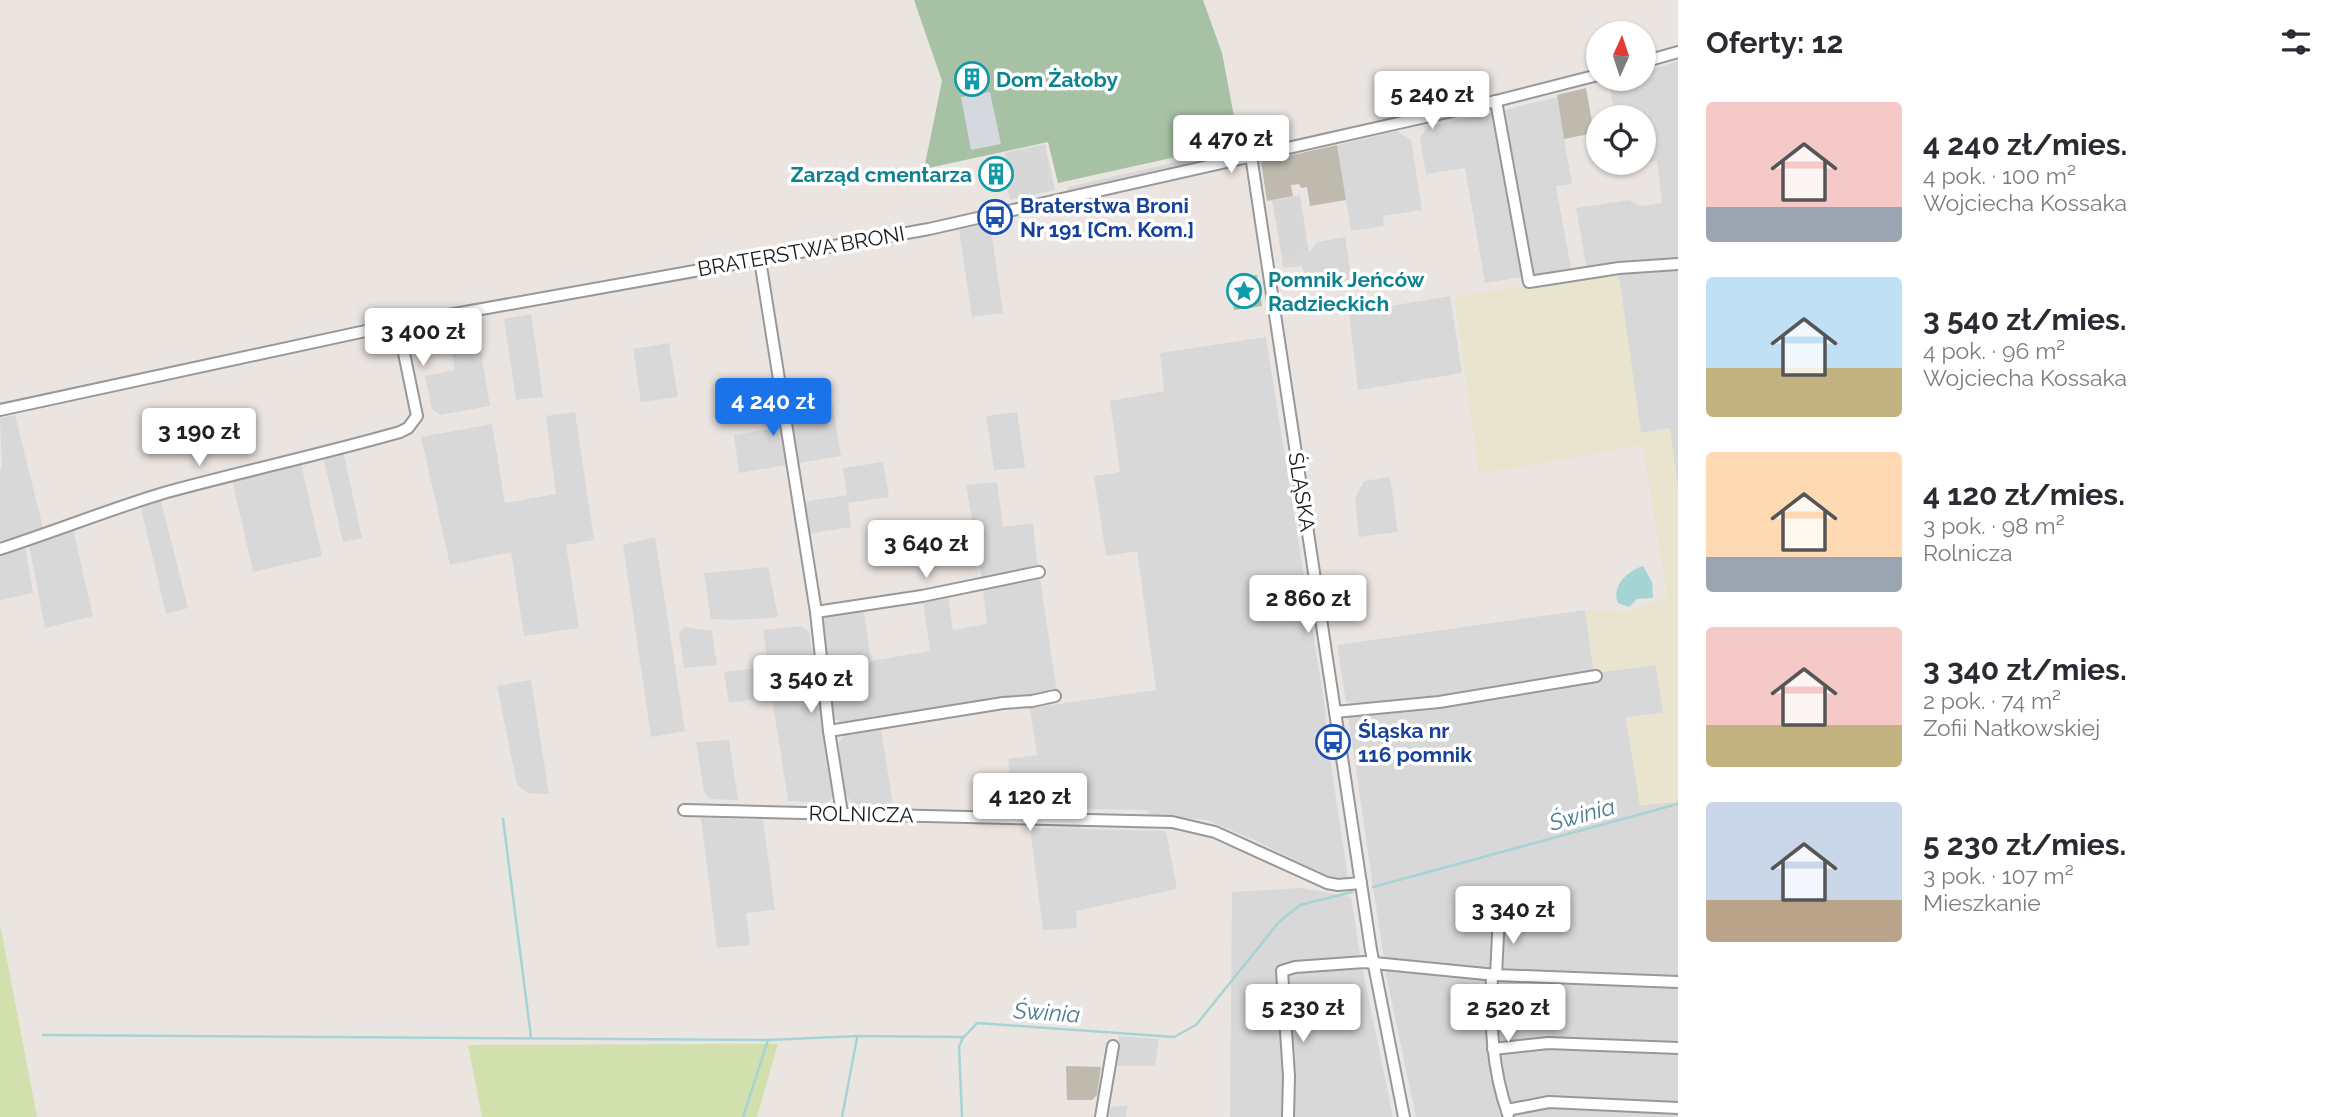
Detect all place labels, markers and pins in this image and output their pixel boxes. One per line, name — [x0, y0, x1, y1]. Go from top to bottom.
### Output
building icon: Dom Żałoby — [953, 60, 991, 98]
place label: Dom Żałoby — [996, 67, 1118, 92]
pin: 5 240 zł — [1360, 72, 1504, 131]
pin: 4 470 zł — [1159, 116, 1303, 175]
building icon: Zarząd cmentarza — [977, 155, 1015, 193]
place label: Zarząd cmentarza — [790, 162, 972, 187]
place label: Braterstwa Broni Nr 191 [Cm. Kom.] — [1020, 193, 1194, 242]
bus stop icon: Braterstwa Broni Nr 191 [Cm. Kom.] — [976, 198, 1014, 236]
place label: Pomnik Jeńców Radzieckich — [1268, 267, 1425, 316]
place icon: Pomnik Jeńców Radzieckich — [1225, 272, 1263, 310]
pin: 3 400 zł — [351, 308, 495, 368]
pin: 4 240 zł — [701, 378, 845, 438]
pin: 3 190 zł — [127, 408, 271, 468]
pin: 3 640 zł — [854, 520, 998, 580]
pin: 2 860 zł — [1236, 576, 1380, 635]
pin: 3 540 zł — [739, 656, 883, 715]
place label: Śląska nr 116 pomnik — [1358, 718, 1472, 767]
bus stop icon: Śląska nr 116 pomnik — [1314, 723, 1352, 761]
pin: 4 120 zł — [958, 774, 1102, 833]
pin: 3 340 zł — [1441, 886, 1585, 946]
pin: 5 230 zł — [1231, 984, 1375, 1044]
pin: 2 520 zł — [1436, 984, 1580, 1044]

